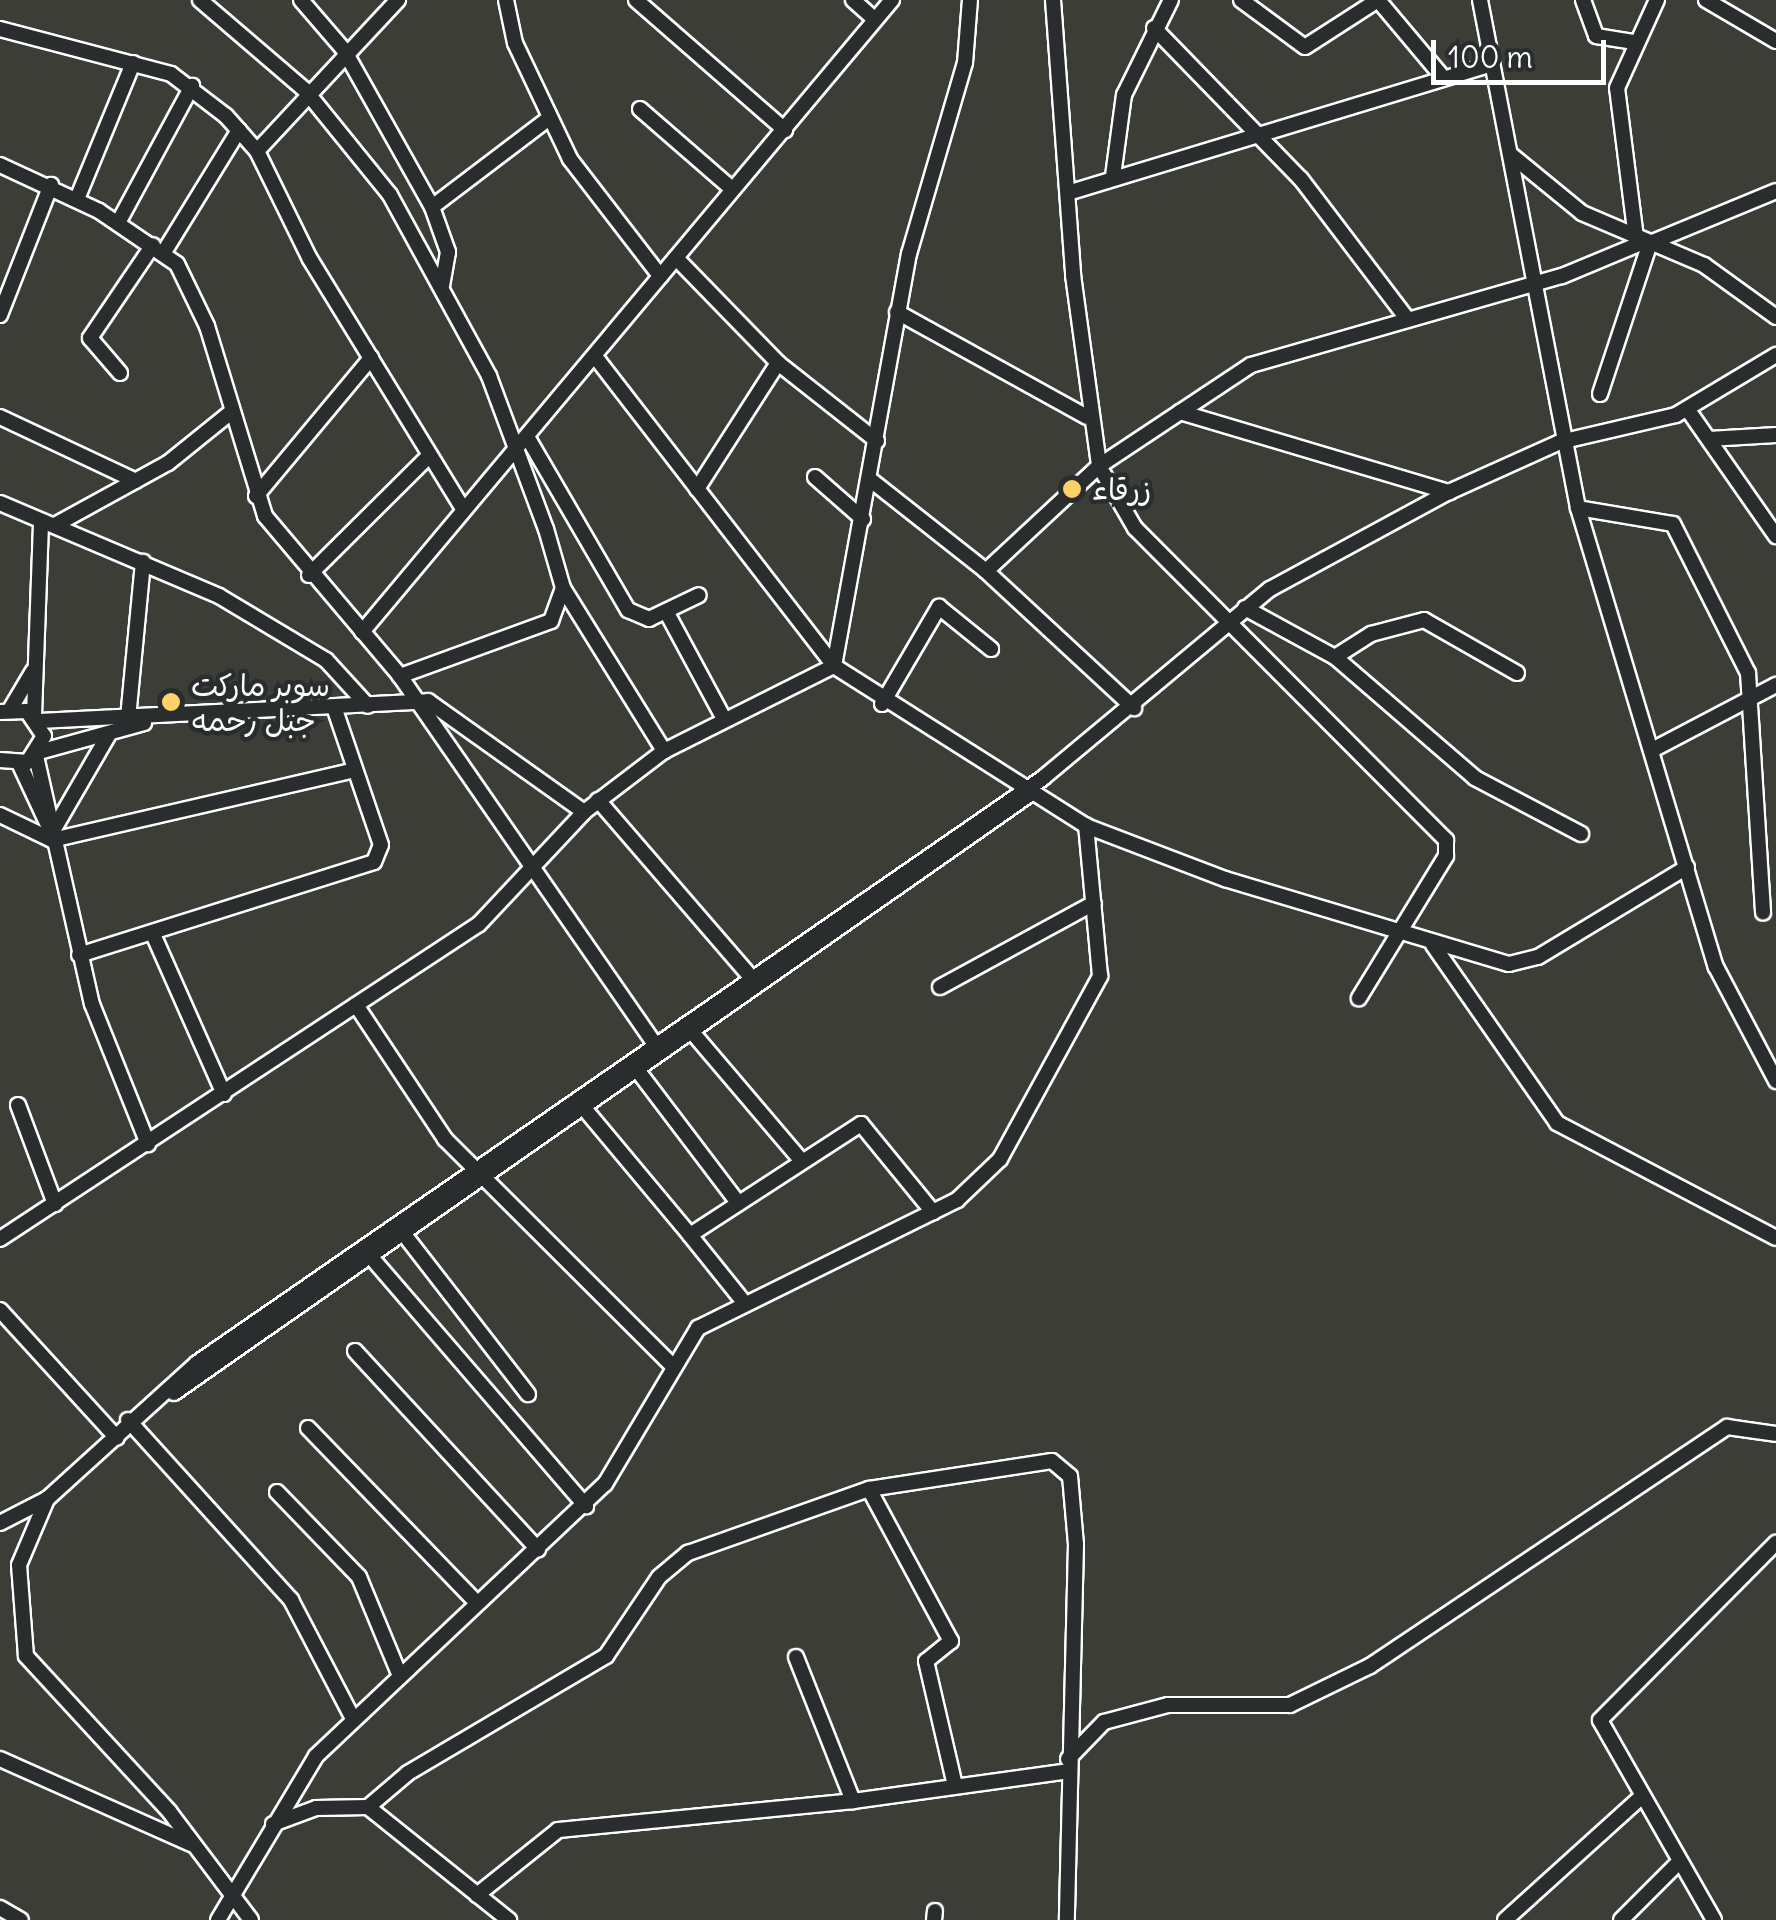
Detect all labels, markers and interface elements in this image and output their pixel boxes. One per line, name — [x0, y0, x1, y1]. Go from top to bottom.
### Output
scale bar — [1436, 20, 1611, 82]
text: 100 m — [1448, 38, 1533, 76]
place label: زرقاء — [1092, 471, 1151, 507]
marker: زرقاء — [1061, 478, 1083, 500]
place label: سوبر ماركت جبل رحمه — [191, 667, 330, 738]
marker: سوبر ماركت جبل رحمه — [160, 691, 182, 713]

